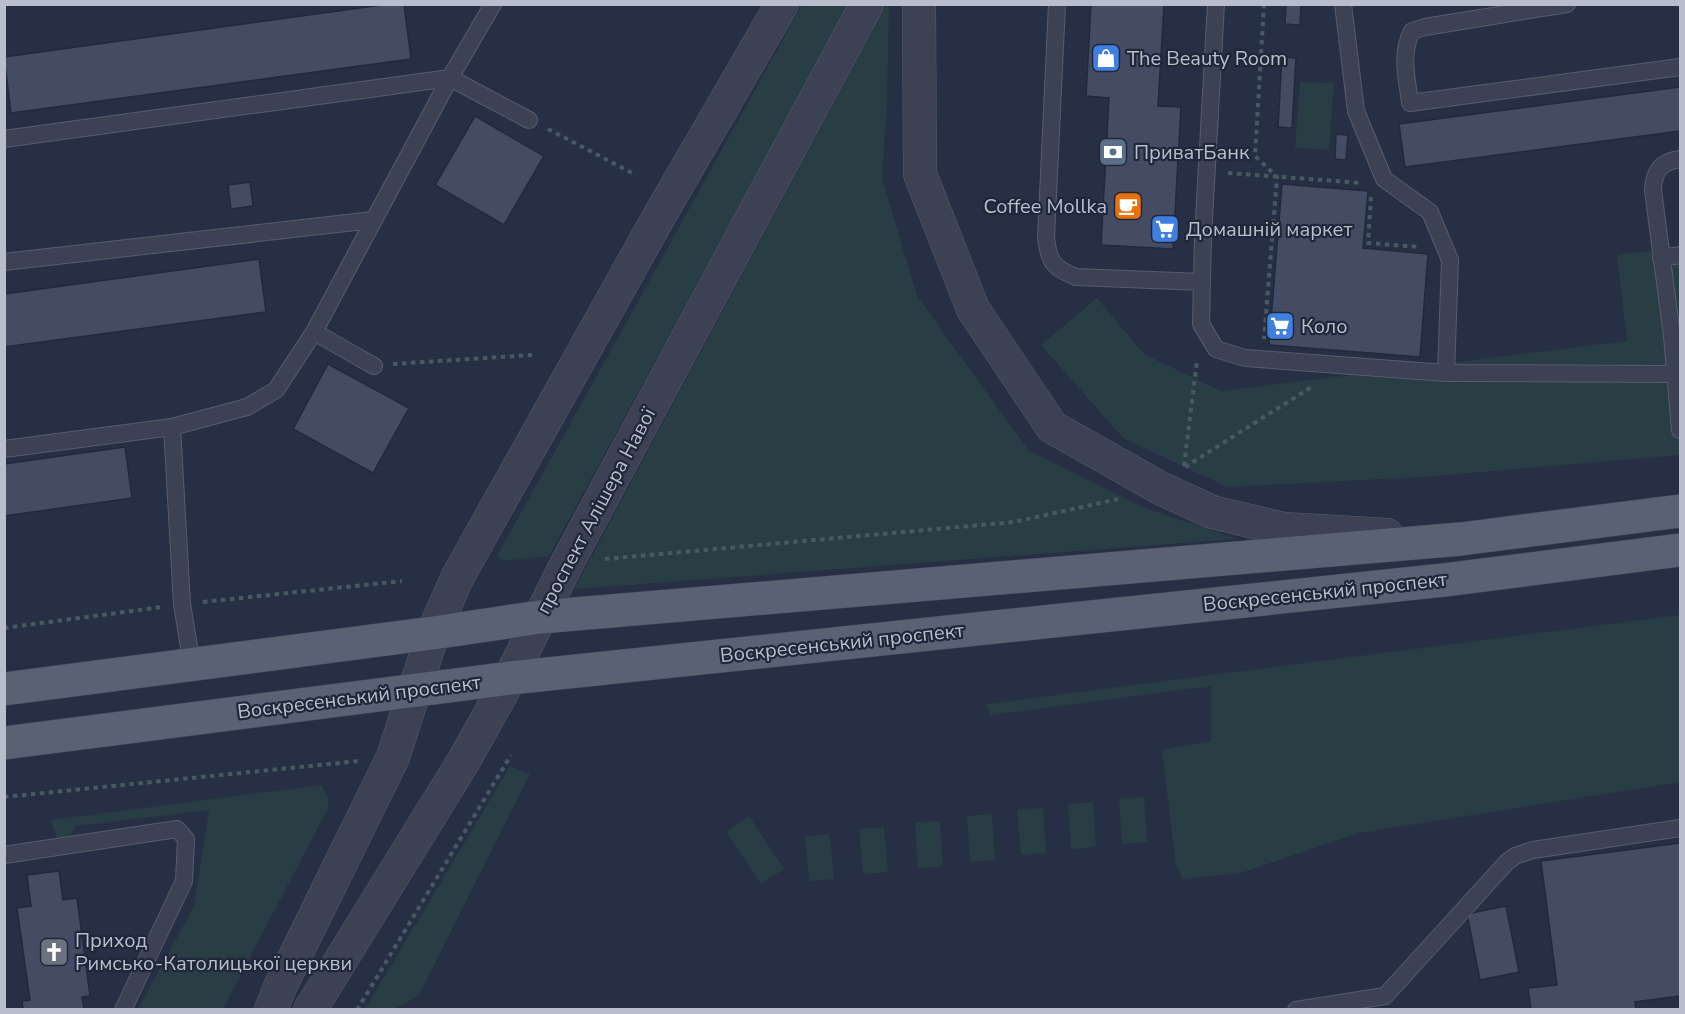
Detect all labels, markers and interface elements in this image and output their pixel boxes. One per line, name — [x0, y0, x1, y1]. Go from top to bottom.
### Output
shop icon: The Beauty Room — [1090, 42, 1122, 74]
place label: The Beauty Room — [1127, 45, 1287, 72]
bank icon: ПриватБанк — [1097, 136, 1129, 168]
place label: ПриватБанк — [1134, 139, 1250, 166]
cafe icon: Coffee Mollka — [1112, 190, 1144, 222]
place label: Coffee Mollka — [984, 193, 1107, 220]
supermarket icon: Домашній маркет — [1149, 213, 1181, 245]
place label: Домашній маркет — [1186, 216, 1352, 243]
supermarket icon: Коло — [1264, 310, 1296, 342]
place label: Коло — [1301, 313, 1348, 340]
street label: проспект Алішера Навої — [530, 402, 662, 619]
street label: Воскресенський проспект — [1202, 566, 1448, 618]
street label: Воскресенський проспект — [719, 617, 965, 669]
street label: Воскресенський проспект — [236, 669, 482, 725]
place label: Приход Римсько-Католицької церкви — [75, 927, 352, 977]
church icon: Приход Римсько-Католицької церкви — [38, 936, 70, 968]

